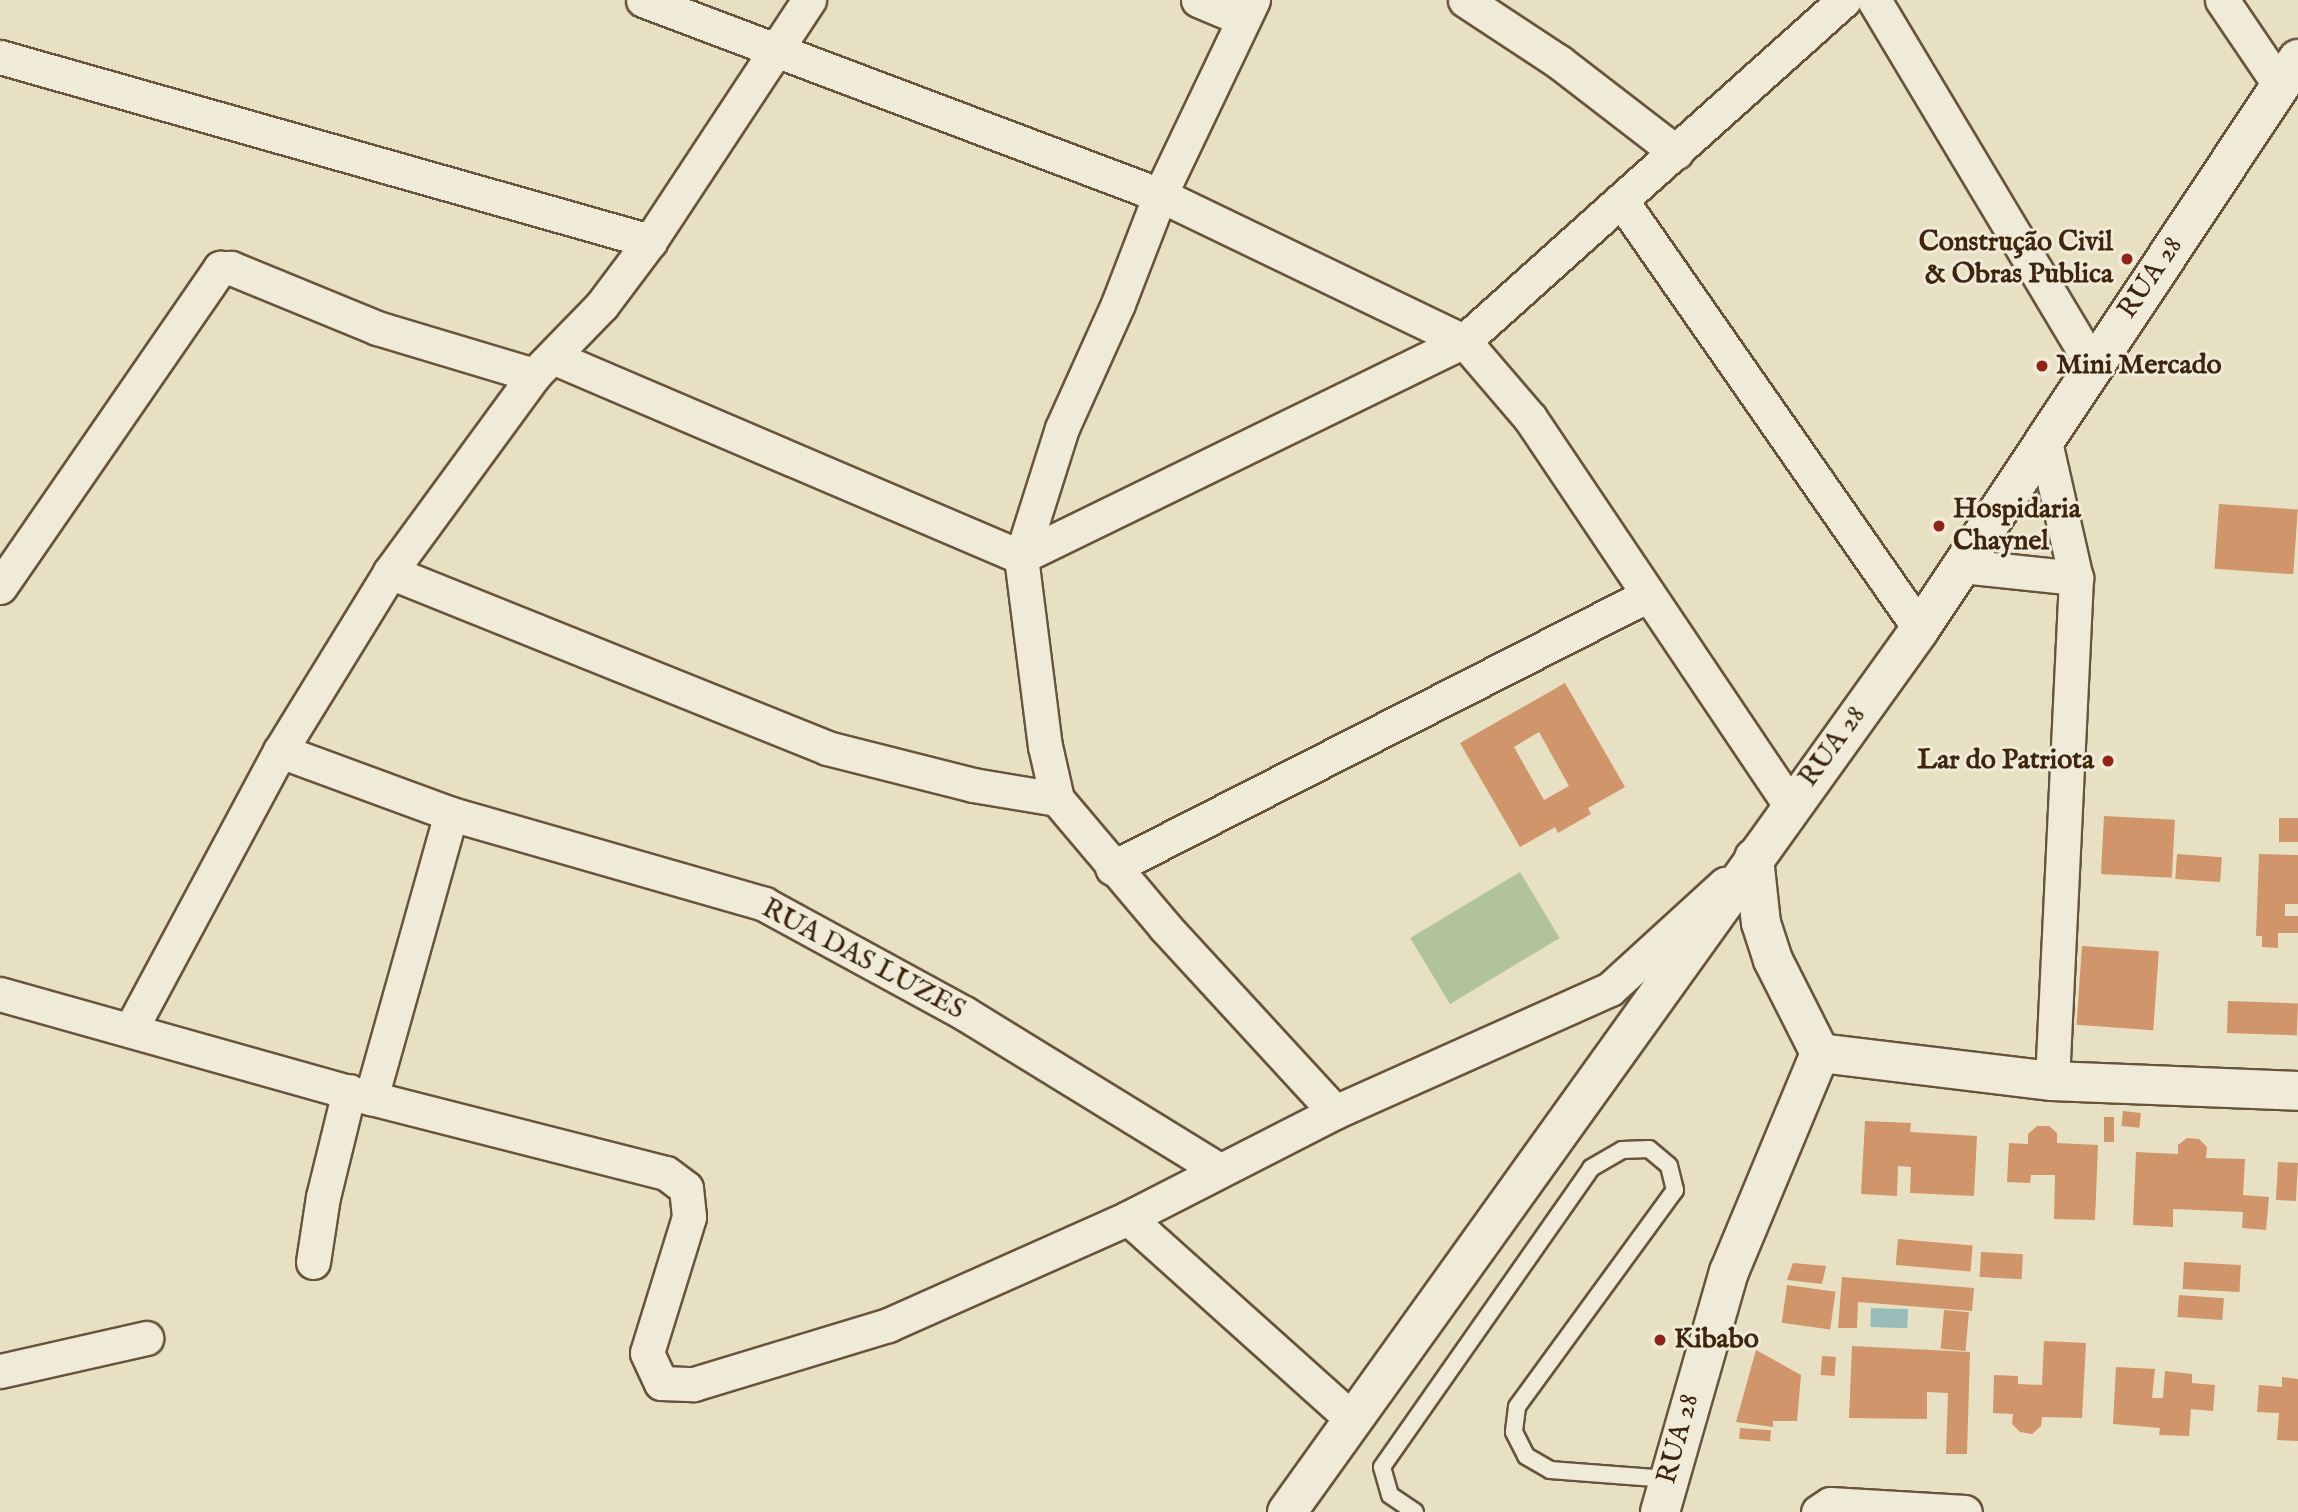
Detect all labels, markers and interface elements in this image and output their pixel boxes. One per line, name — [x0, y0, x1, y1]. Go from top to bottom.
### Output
place label: Construção Civil & Obras Publica — [1919, 226, 2113, 292]
street label: RUA 28 — [2111, 231, 2191, 325]
marker: Construção Civil & Obras Publica — [2119, 251, 2135, 267]
place label: Mini Mercado — [2056, 349, 2222, 383]
marker: Mini Mercado — [2034, 358, 2050, 374]
place label: Hospidaria Chaynel — [1953, 493, 2081, 559]
marker: Hospidaria Chaynel — [1931, 518, 1947, 534]
street label: RUA 28 — [1792, 700, 1874, 794]
place label: Lar do Patriota — [1917, 744, 2094, 778]
marker: Lar do Patriota — [2100, 753, 2116, 769]
street label: RUA DAS LUZES — [756, 892, 970, 1028]
place label: Kibabo — [1674, 1323, 1759, 1357]
marker: Kibabo — [1652, 1332, 1668, 1348]
street label: RUA 28 — [1651, 1390, 1707, 1488]

